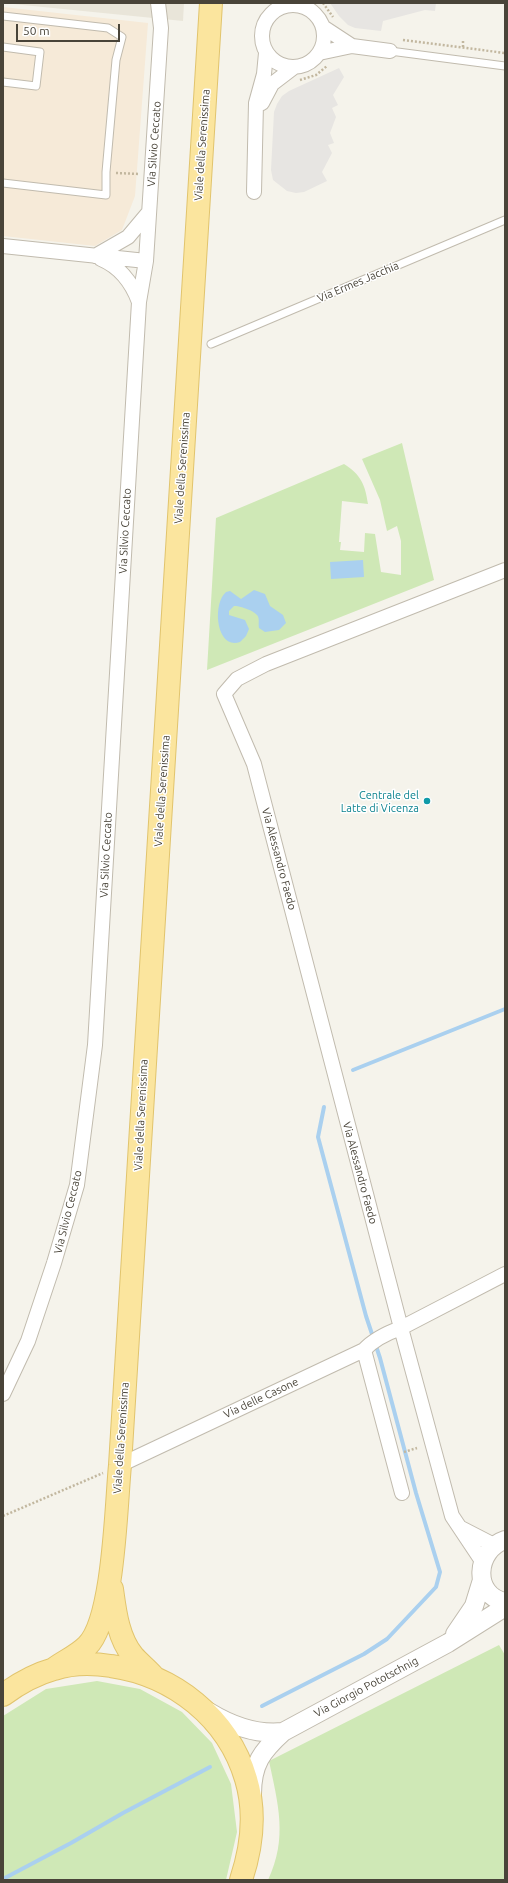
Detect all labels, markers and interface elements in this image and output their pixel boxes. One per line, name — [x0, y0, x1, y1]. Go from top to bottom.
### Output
scale bar — [18, 16, 122, 42]
text: 50 m — [23, 24, 50, 37]
street label: Viale della Serenissima — [192, 89, 212, 201]
street label: Via Silvio Ceccato — [144, 101, 164, 187]
street label: Via Ermes Jacchia — [315, 259, 401, 305]
street label: Viale della Serenissima — [172, 412, 192, 524]
street label: Via Silvio Ceccato — [116, 488, 134, 574]
street label: Viale della Serenissima — [152, 735, 172, 847]
place label: Centrale del Latte di Vicenza — [341, 788, 419, 814]
marker: Centrale del Latte di Vicenza — [422, 796, 432, 806]
street label: Via Alessandro Faedo — [259, 806, 299, 912]
street label: Via Silvio Ceccato — [97, 812, 115, 898]
street label: Viale della Serenissima — [131, 1059, 151, 1171]
street label: Via Alessandro Faedo — [340, 1120, 380, 1226]
street label: Via Silvio Ceccato — [51, 1169, 85, 1255]
street label: Via delle Casone — [221, 1375, 301, 1421]
street label: Viale della Serenissima — [111, 1382, 131, 1494]
street label: Via Giorgio Pototschnig — [312, 1654, 420, 1720]

